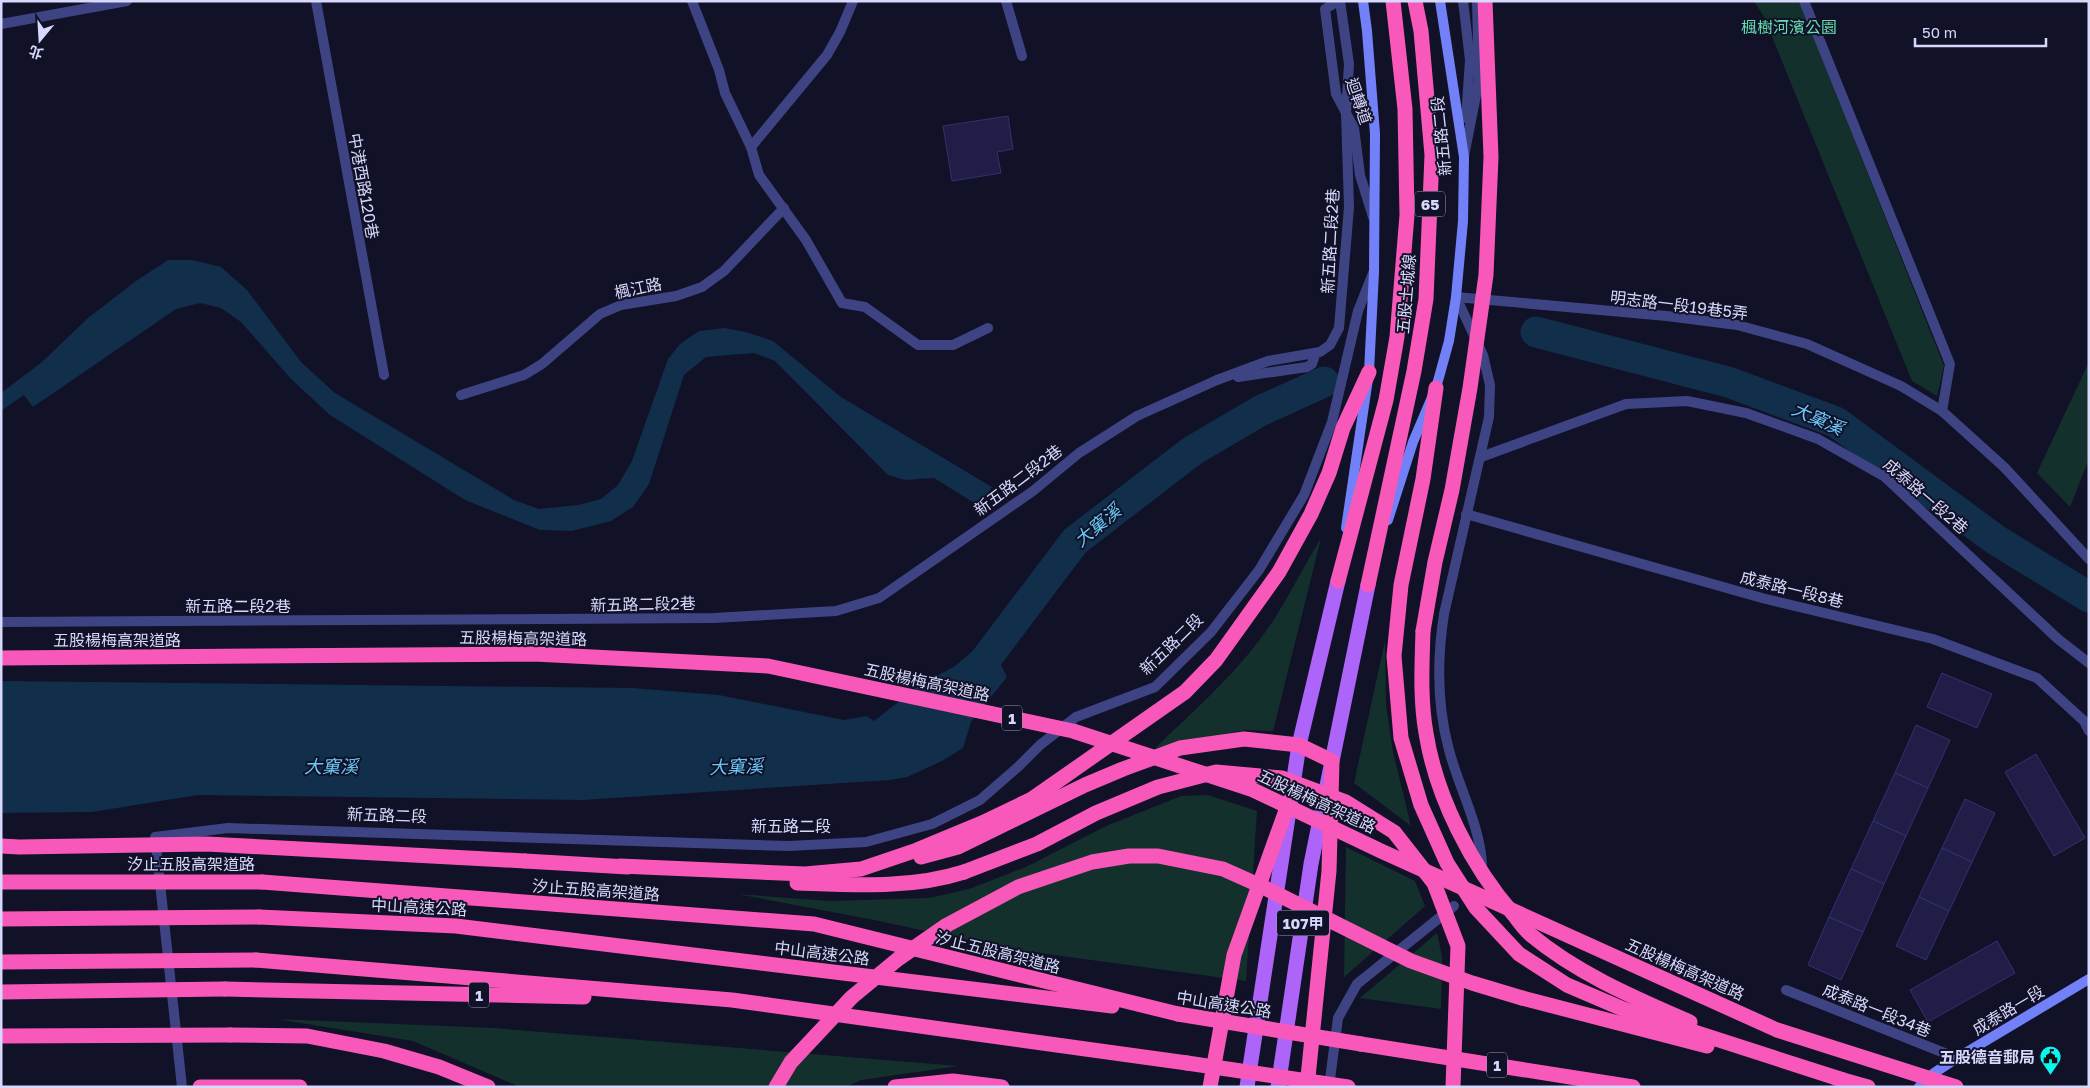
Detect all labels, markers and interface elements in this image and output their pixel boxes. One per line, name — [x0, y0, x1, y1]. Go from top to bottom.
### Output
north arrow — [15, 15, 65, 65]
scale bar — [1915, 15, 2046, 47]
park label: 楓樹河濱公園 — [1741, 17, 1837, 37]
text: 50 m — [1922, 23, 1957, 41]
text: 北 — [27, 43, 45, 63]
street label: 迴轉道 — [1342, 75, 1376, 127]
street label: 新五路二段 — [1427, 95, 1455, 177]
street label: 中港西路120巷 — [345, 132, 383, 240]
street label: 新五路二段2巷 — [1317, 188, 1343, 294]
road number: 65 — [1415, 192, 1445, 216]
street label: 五股土城線 — [1393, 253, 1419, 335]
street label: 楓江路 — [612, 273, 664, 303]
street label: 明志路一段19巷5弄 — [1609, 287, 1749, 323]
water label: 大窠溪 — [1789, 397, 1850, 440]
street label: 新五路二段2巷 — [970, 440, 1066, 520]
street label: 成泰路一段2巷 — [1880, 454, 1972, 538]
water label: 大窠溪 — [1069, 497, 1127, 551]
street label: 成泰路一段8巷 — [1738, 567, 1846, 611]
street label: 新五路二段2巷 — [590, 593, 696, 615]
street label: 新五路二段2巷 — [185, 596, 291, 616]
street label: 新五路二段 — [1135, 609, 1207, 679]
street label: 五股楊梅高架道路 — [459, 627, 587, 649]
street label: 五股楊梅高架道路 — [53, 630, 181, 650]
street label: 五股楊梅高架道路 — [862, 659, 992, 705]
road number: 1 — [1002, 706, 1022, 730]
water label: 大窠溪 — [709, 754, 766, 778]
water label: 大窠溪 — [304, 755, 361, 777]
street label: 五股楊梅高架道路 — [1255, 765, 1379, 837]
street label: 新五路二段 — [347, 804, 427, 826]
street label: 新五路二段 — [751, 816, 831, 836]
street label: 汐止五股高架道路 — [127, 854, 255, 874]
street label: 汐止五股高架道路 — [531, 876, 661, 904]
street label: 中山高速公路 — [371, 895, 467, 919]
road number: 107甲 — [1277, 910, 1329, 936]
street label: 汐止五股高架道路 — [933, 927, 1063, 977]
street label: 五股楊梅高架道路 — [1622, 934, 1748, 1004]
street label: 中山高速公路 — [773, 937, 871, 969]
street label: 成泰路一段34巷 — [1820, 979, 1934, 1041]
street label: 成泰路一段 — [1969, 981, 2047, 1039]
road number: 1 — [469, 982, 489, 1008]
street label: 中山高速公路 — [1175, 987, 1273, 1021]
public building icon: 五股德音郵局 — [2039, 1045, 2063, 1076]
place label: 五股德音郵局 — [1939, 1047, 2035, 1067]
road number: 1 — [1487, 1052, 1507, 1078]

